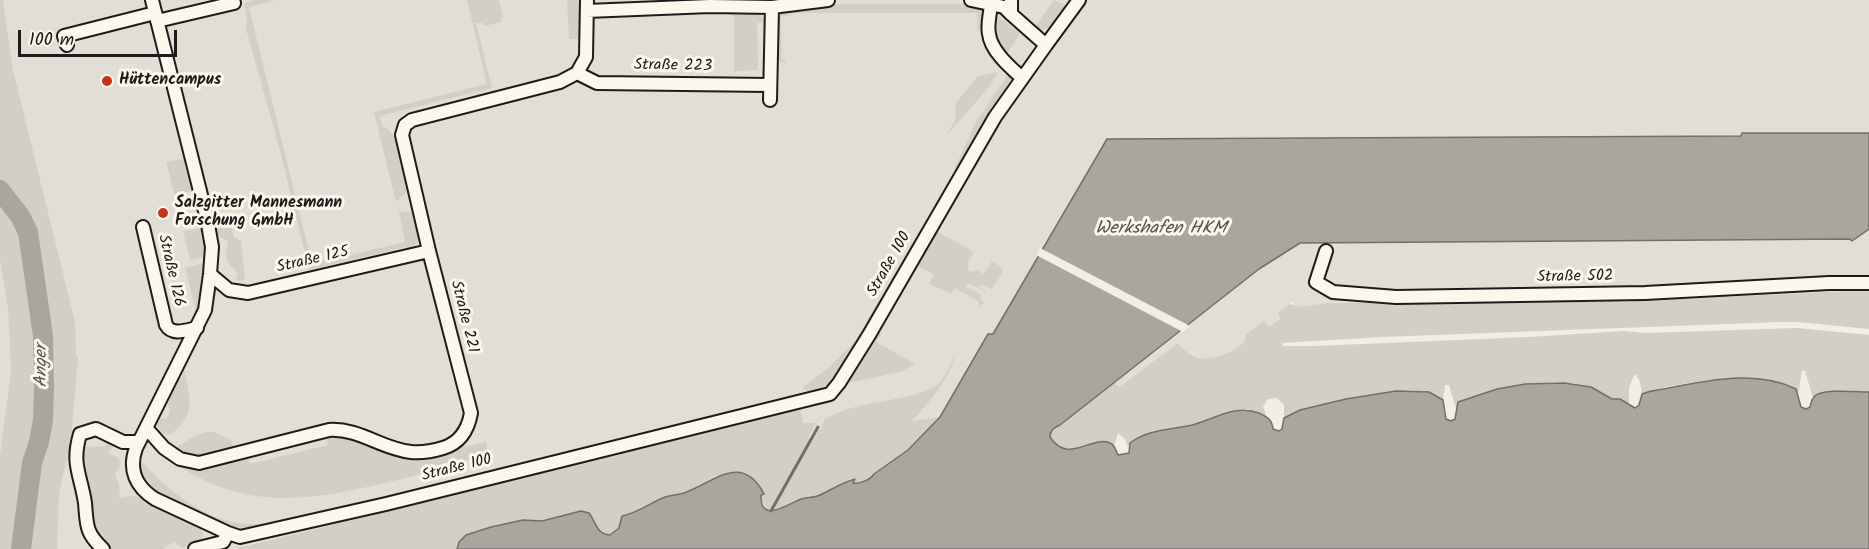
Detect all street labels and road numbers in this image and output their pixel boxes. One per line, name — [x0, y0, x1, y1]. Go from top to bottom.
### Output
street label: Straße 223 — [634, 57, 712, 77]
street label: Straße 100 — [864, 229, 916, 301]
street label: Straße 126 — [152, 233, 188, 309]
street label: Straße 125 — [275, 243, 351, 279]
street label: Straße 502 — [1537, 268, 1613, 288]
street label: Straße 221 — [445, 279, 481, 355]
street label: Straße 100 — [420, 451, 494, 487]

